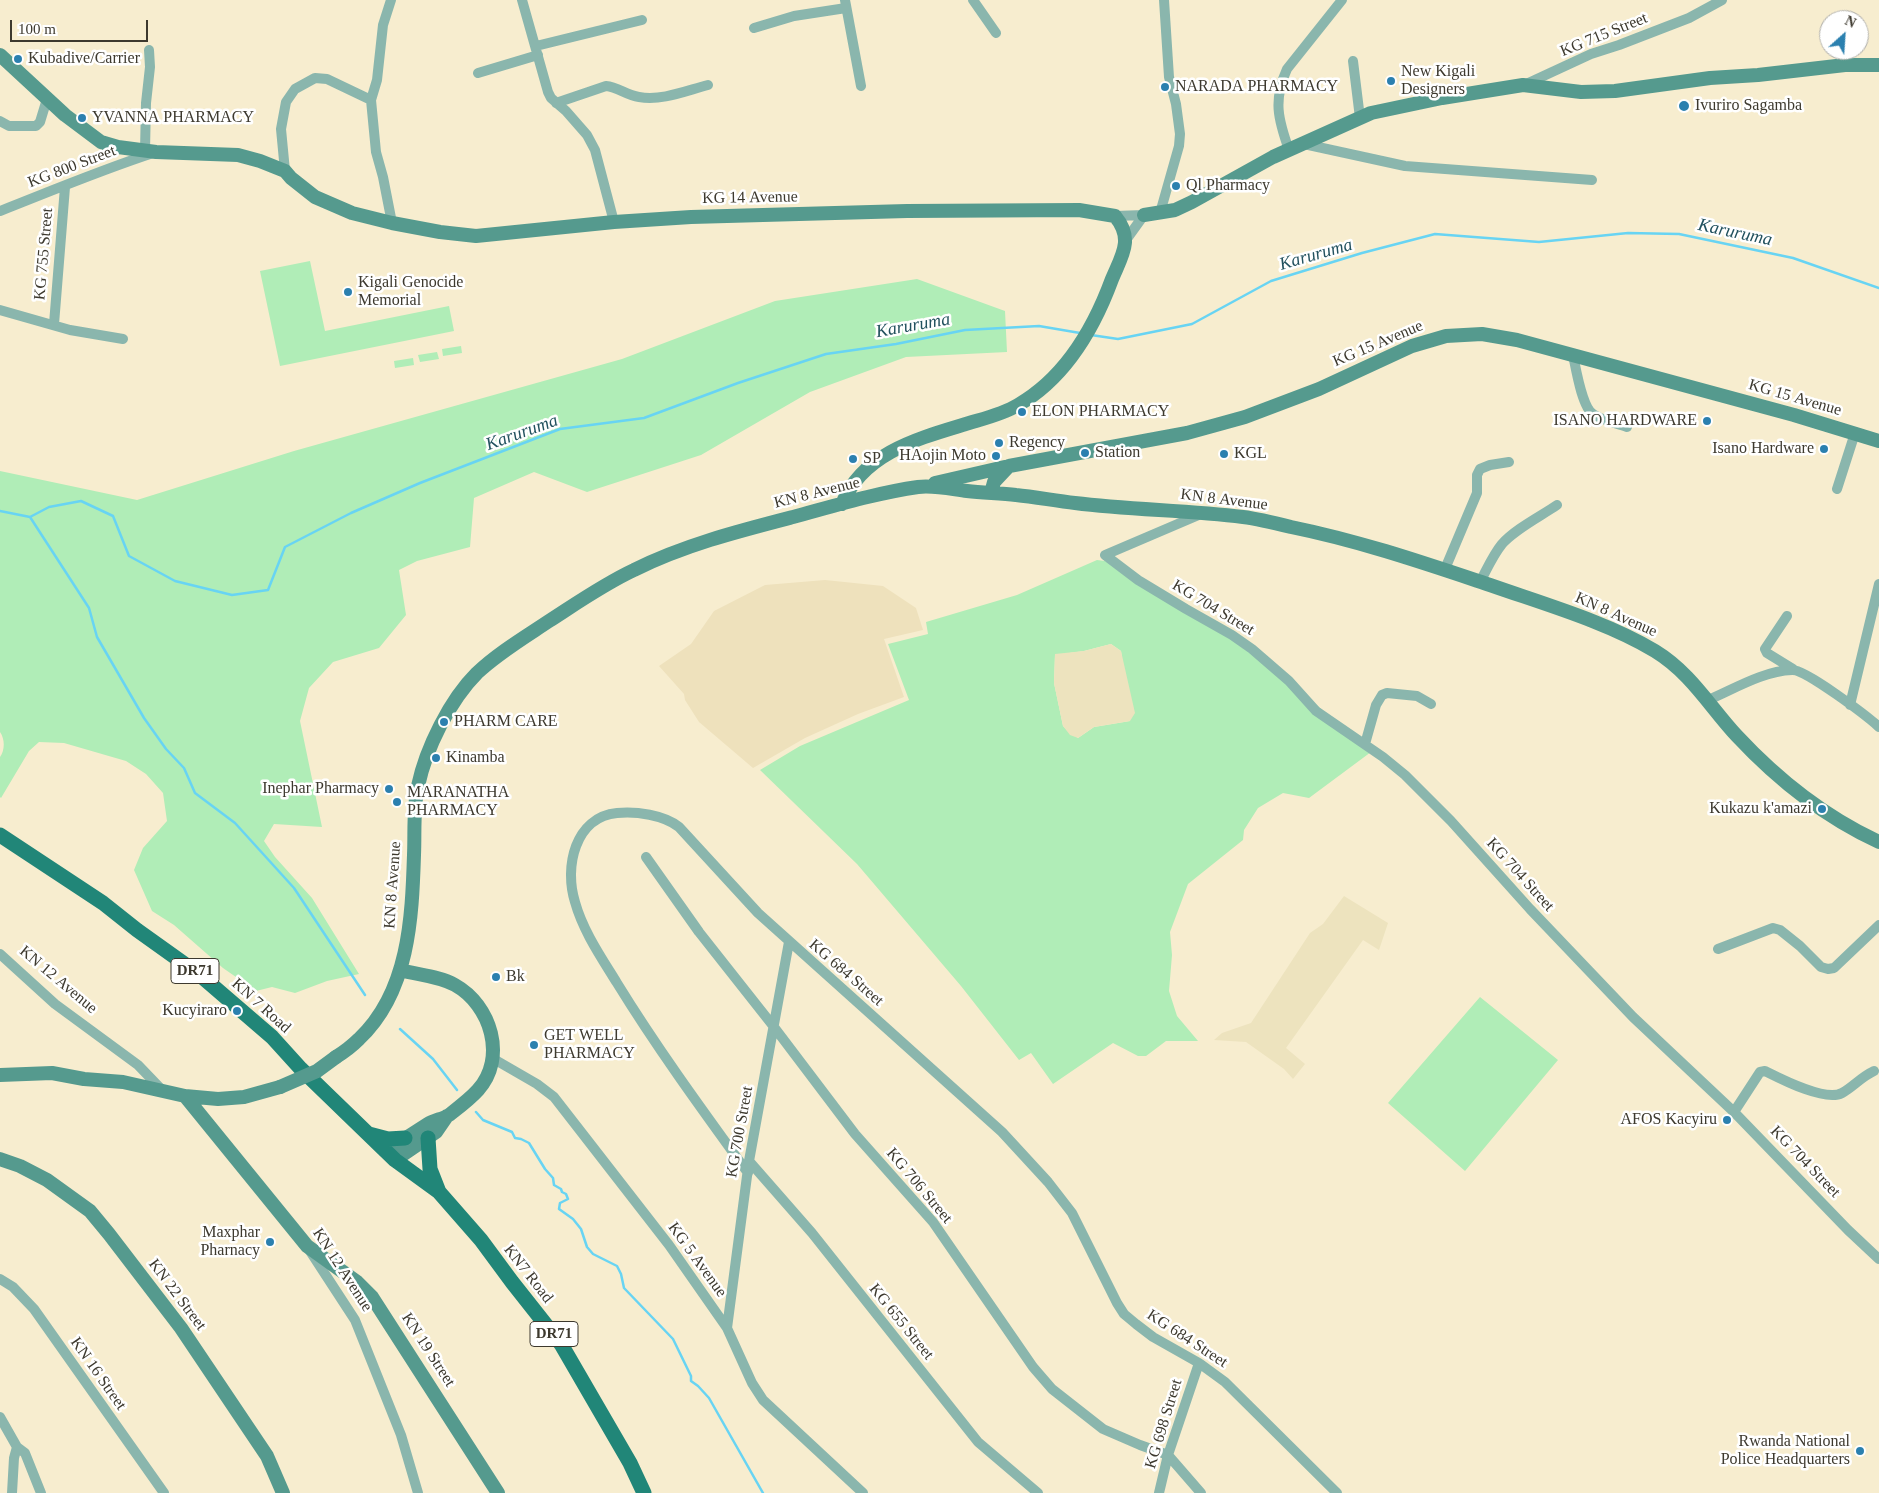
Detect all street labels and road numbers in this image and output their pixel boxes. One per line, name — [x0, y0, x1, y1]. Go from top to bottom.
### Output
street label: KG 715 Street — [1558, 9, 1650, 61]
street label: KG 800 Street — [25, 141, 119, 193]
street label: KG 14 Avenue — [702, 188, 798, 208]
street label: KG 755 Street — [30, 207, 58, 301]
street label: KG 15 Avenue — [1330, 316, 1426, 372]
street label: KG 15 Avenue — [1746, 376, 1844, 420]
street label: KN 8 Avenue — [772, 473, 862, 513]
street label: KN 8 Avenue — [1179, 485, 1269, 515]
street label: KG 704 Street — [1168, 576, 1258, 640]
street label: KN 8 Avenue — [1572, 588, 1660, 642]
street label: KG 704 Street — [1482, 834, 1558, 916]
street label: KN 8 Avenue — [380, 841, 406, 929]
street label: KG 684 Street — [805, 935, 887, 1011]
street label: KN 12 Avenue — [15, 942, 101, 1018]
road number: DR71 — [171, 958, 219, 984]
street label: KN 7 Road — [227, 974, 295, 1038]
street label: KG 700 Street — [723, 1085, 757, 1179]
street label: KG 704 Street — [1766, 1122, 1844, 1202]
street label: KG 706 Street — [882, 1144, 956, 1228]
street label: KG 5 Avenue — [663, 1219, 731, 1301]
street label: KN 12 Avenue — [308, 1225, 376, 1315]
street label: KN7 Road — [499, 1241, 557, 1307]
street label: KN 22 Street — [144, 1256, 210, 1334]
street label: KG 655 Street — [864, 1280, 938, 1364]
street label: KG 684 Street — [1143, 1306, 1231, 1372]
street label: KN 19 Street — [397, 1309, 459, 1391]
road number: DR71 — [530, 1322, 578, 1346]
street label: KN 16 Street — [66, 1334, 130, 1414]
street label: KG 698 Street — [1141, 1377, 1187, 1471]

